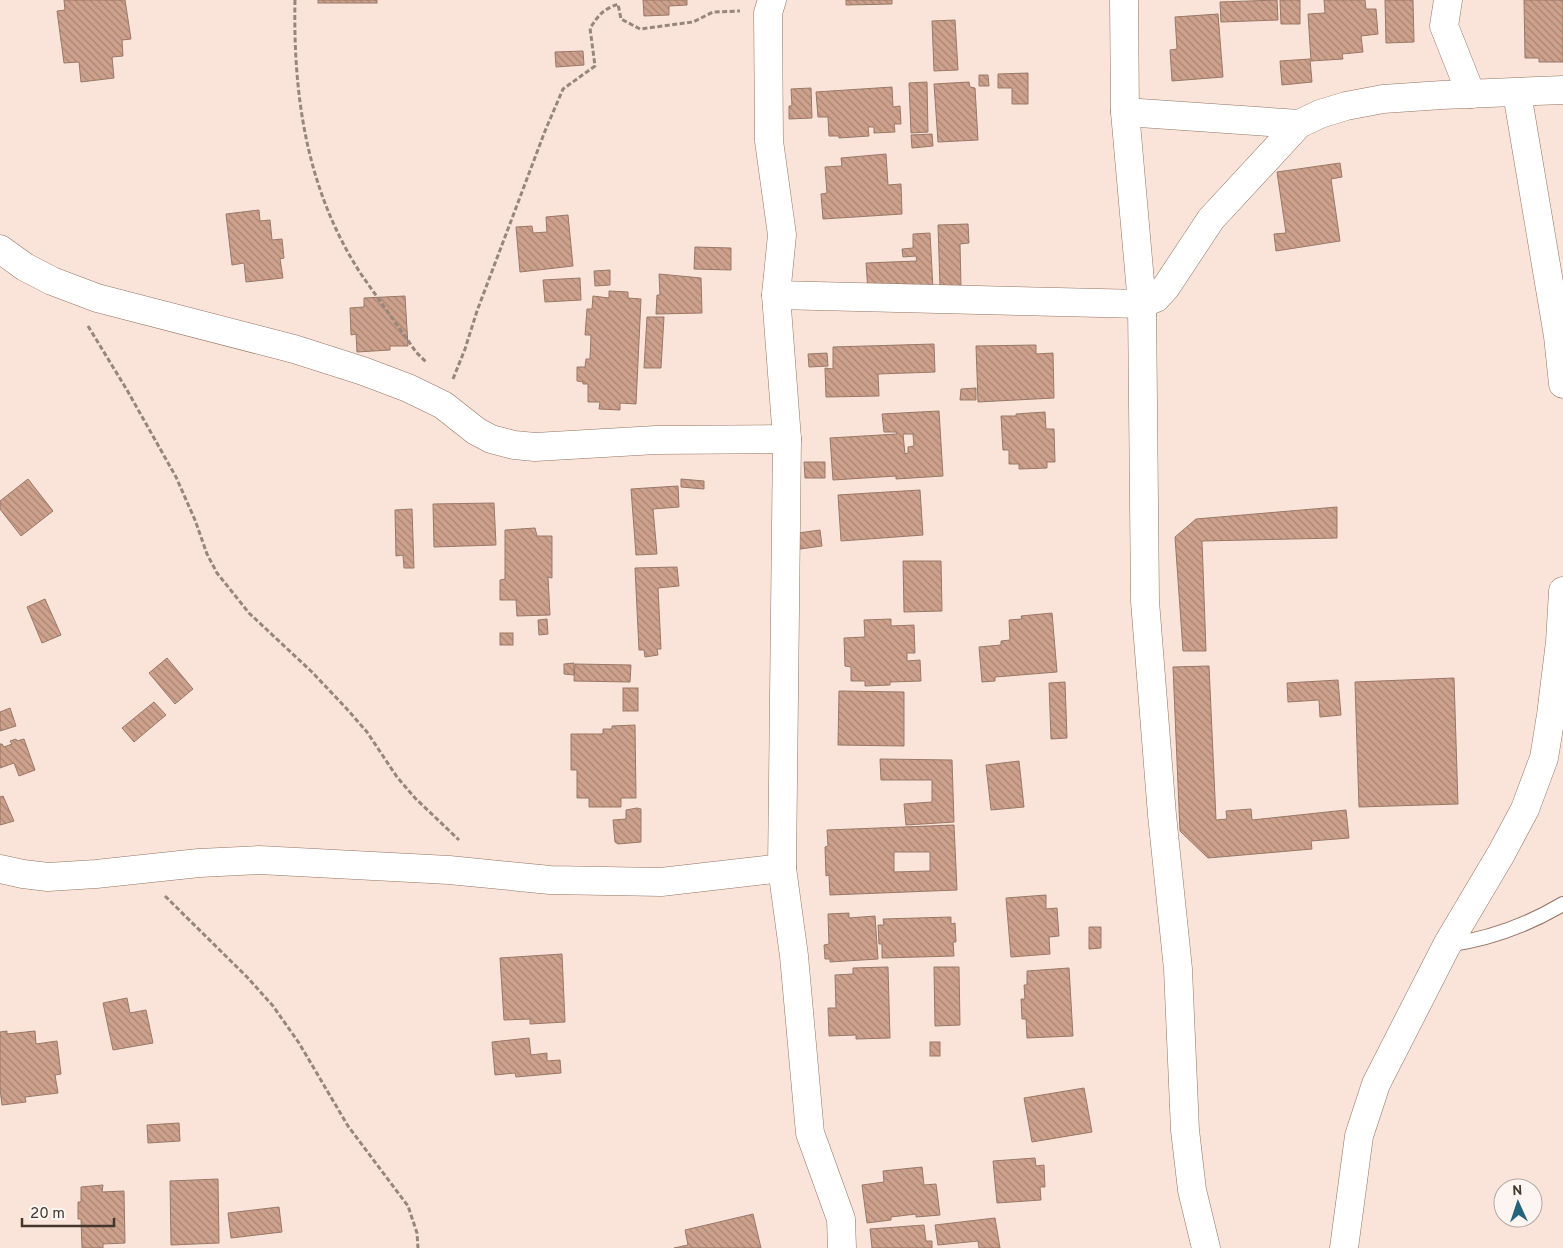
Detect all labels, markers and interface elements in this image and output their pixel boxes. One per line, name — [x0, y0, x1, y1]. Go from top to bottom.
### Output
north arrow — [1493, 1178, 1543, 1228]
text: N — [1512, 1183, 1523, 1200]
scale bar — [22, 1196, 115, 1228]
text: 20 m — [30, 1205, 65, 1224]

